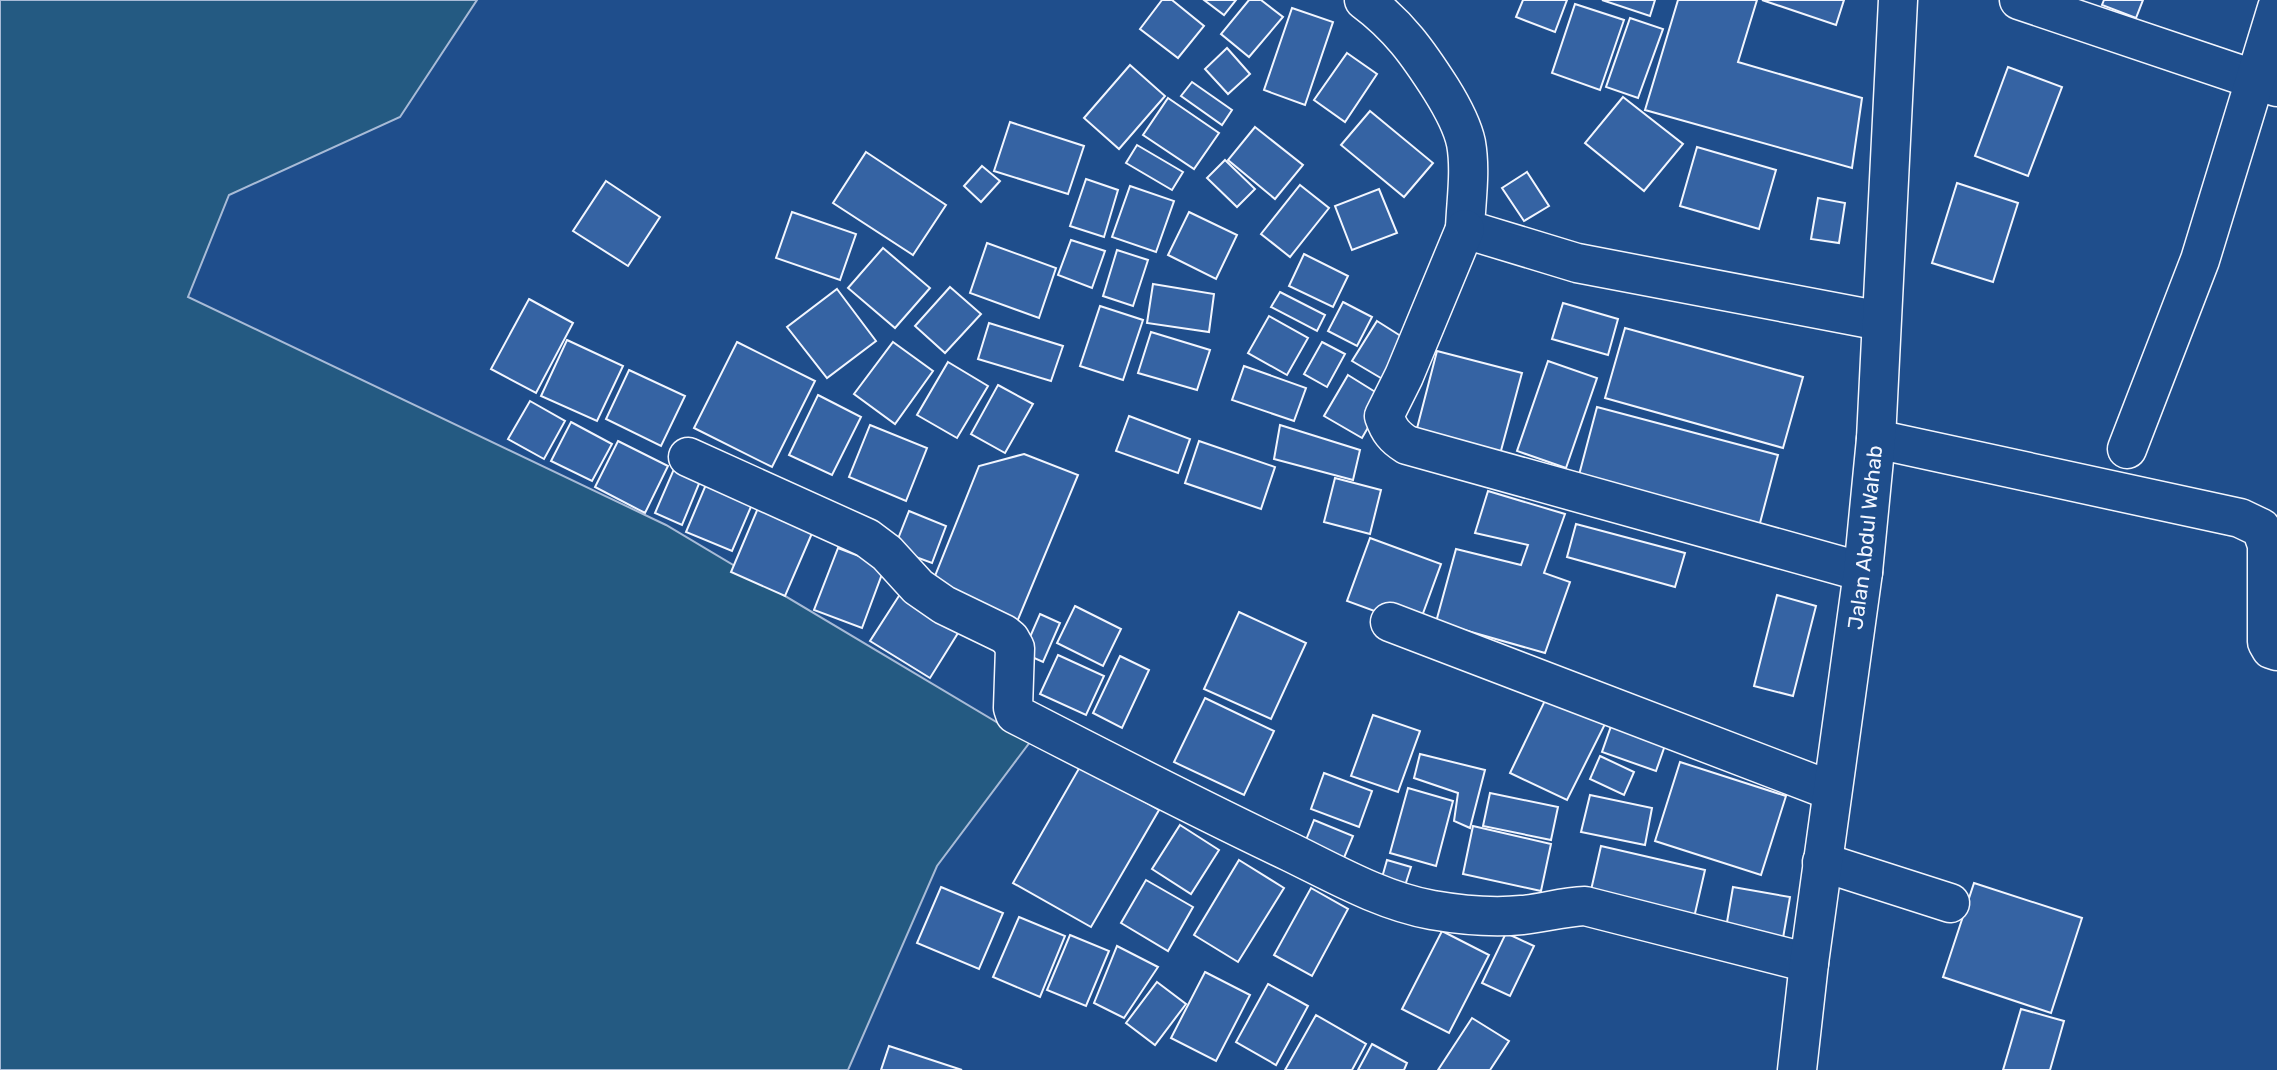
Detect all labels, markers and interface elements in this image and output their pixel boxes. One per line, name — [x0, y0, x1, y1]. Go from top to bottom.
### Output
street label: Jalan Abdul Wahab — [1842, 444, 1887, 631]

